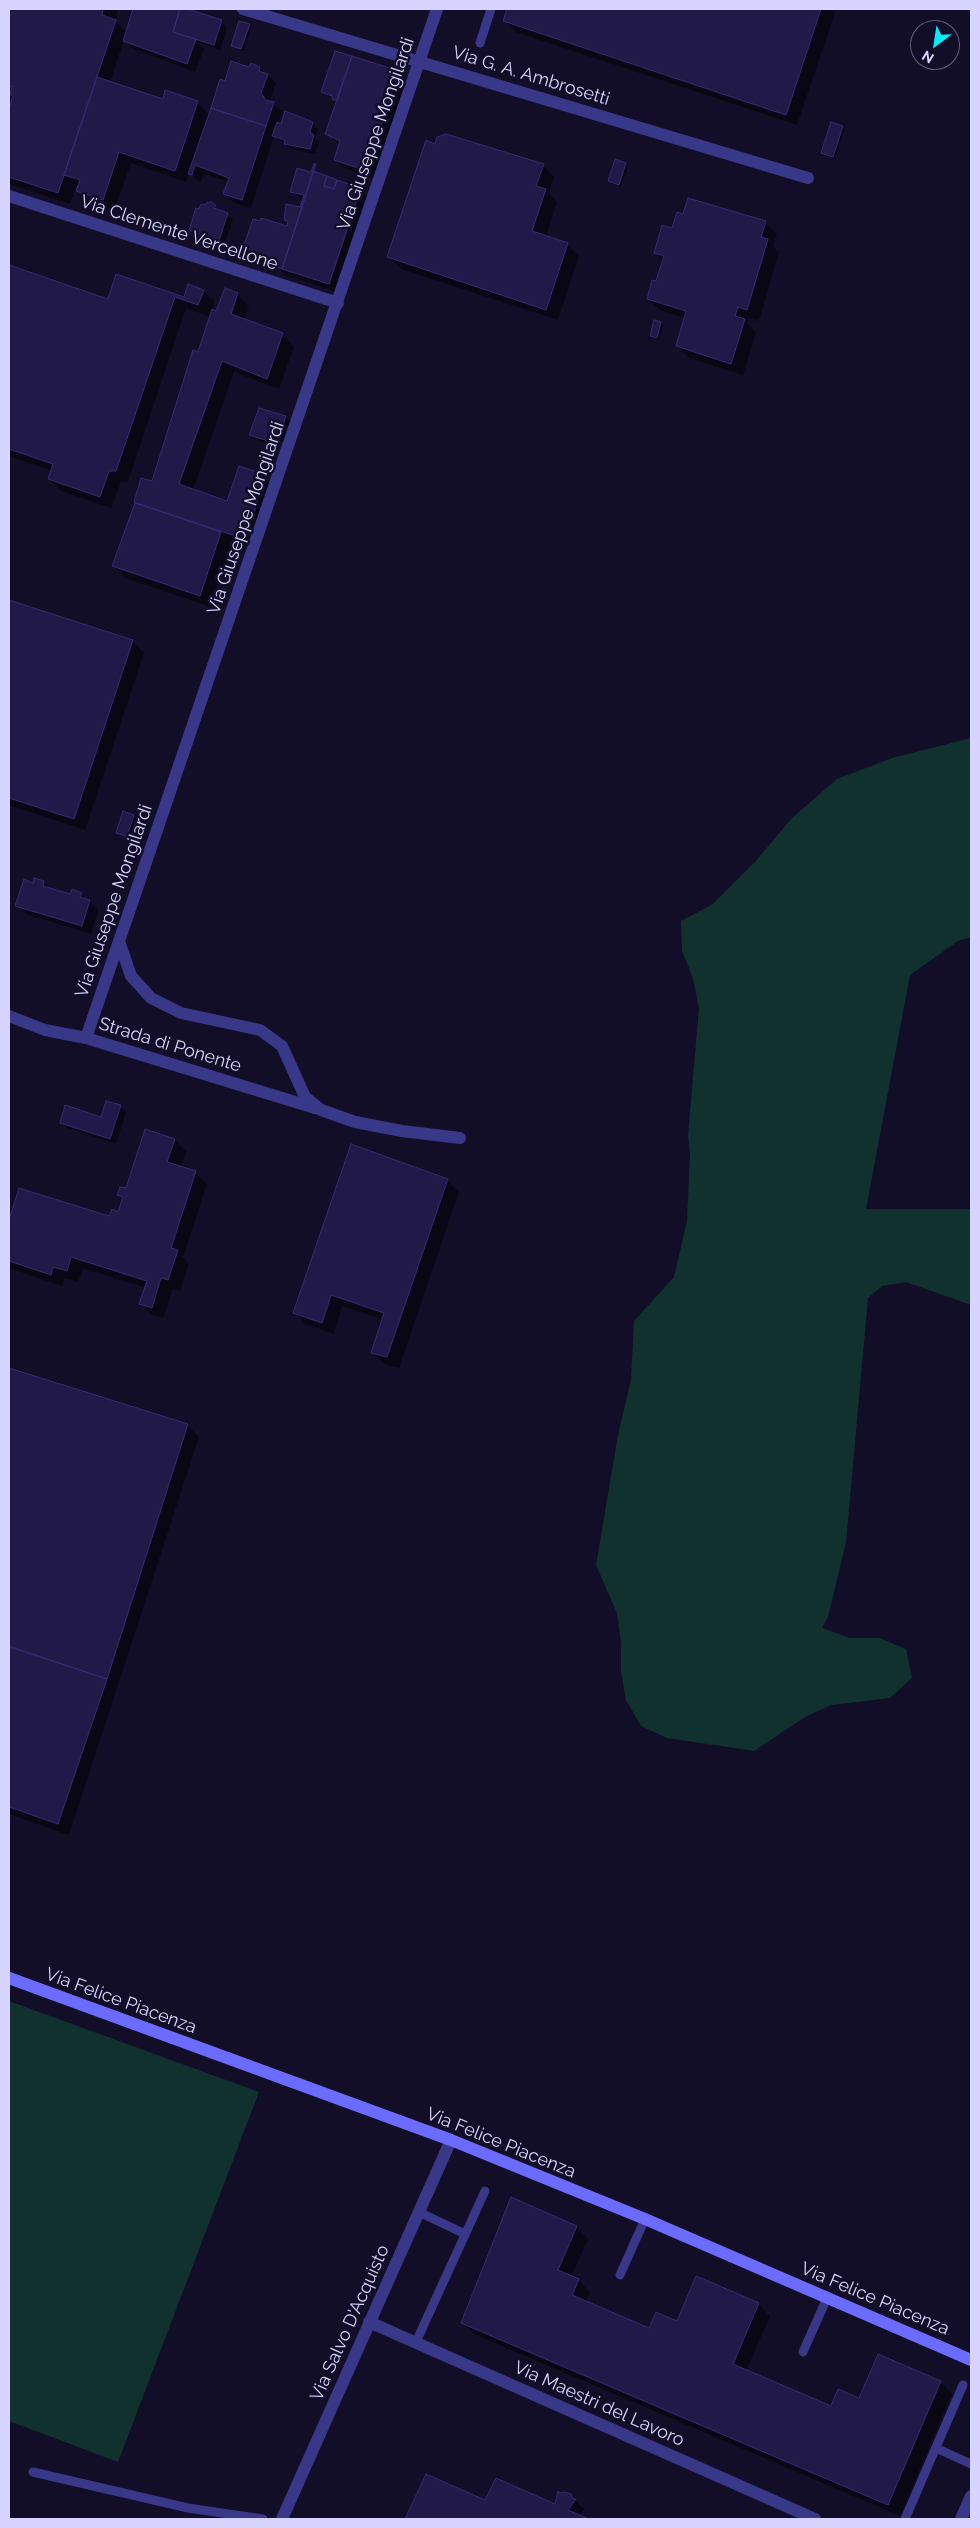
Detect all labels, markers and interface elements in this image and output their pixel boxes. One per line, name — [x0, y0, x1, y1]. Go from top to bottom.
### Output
north arrow — [910, 20, 960, 70]
street label: Via Giuseppe Mongilardi — [333, 35, 419, 233]
street label: Via G. A. Ambrosetti — [450, 42, 612, 110]
text: N — [919, 47, 936, 67]
street label: Via Clemente Vercellone — [77, 191, 281, 275]
street label: Via Giuseppe Mongilardi — [203, 419, 289, 617]
street label: Via Giuseppe Mongilardi — [71, 802, 157, 1000]
street label: Strada di Ponente — [96, 1013, 244, 1077]
street label: Via Felice Piacenza — [42, 1964, 200, 2038]
street label: Via Felice Piacenza — [423, 2103, 579, 2183]
street label: Via Salvo D'Acquisto — [306, 2242, 394, 2404]
street label: Via Felice Piacenza — [797, 2258, 953, 2340]
street label: Via Maestri del Lavoro — [510, 2357, 688, 2451]

